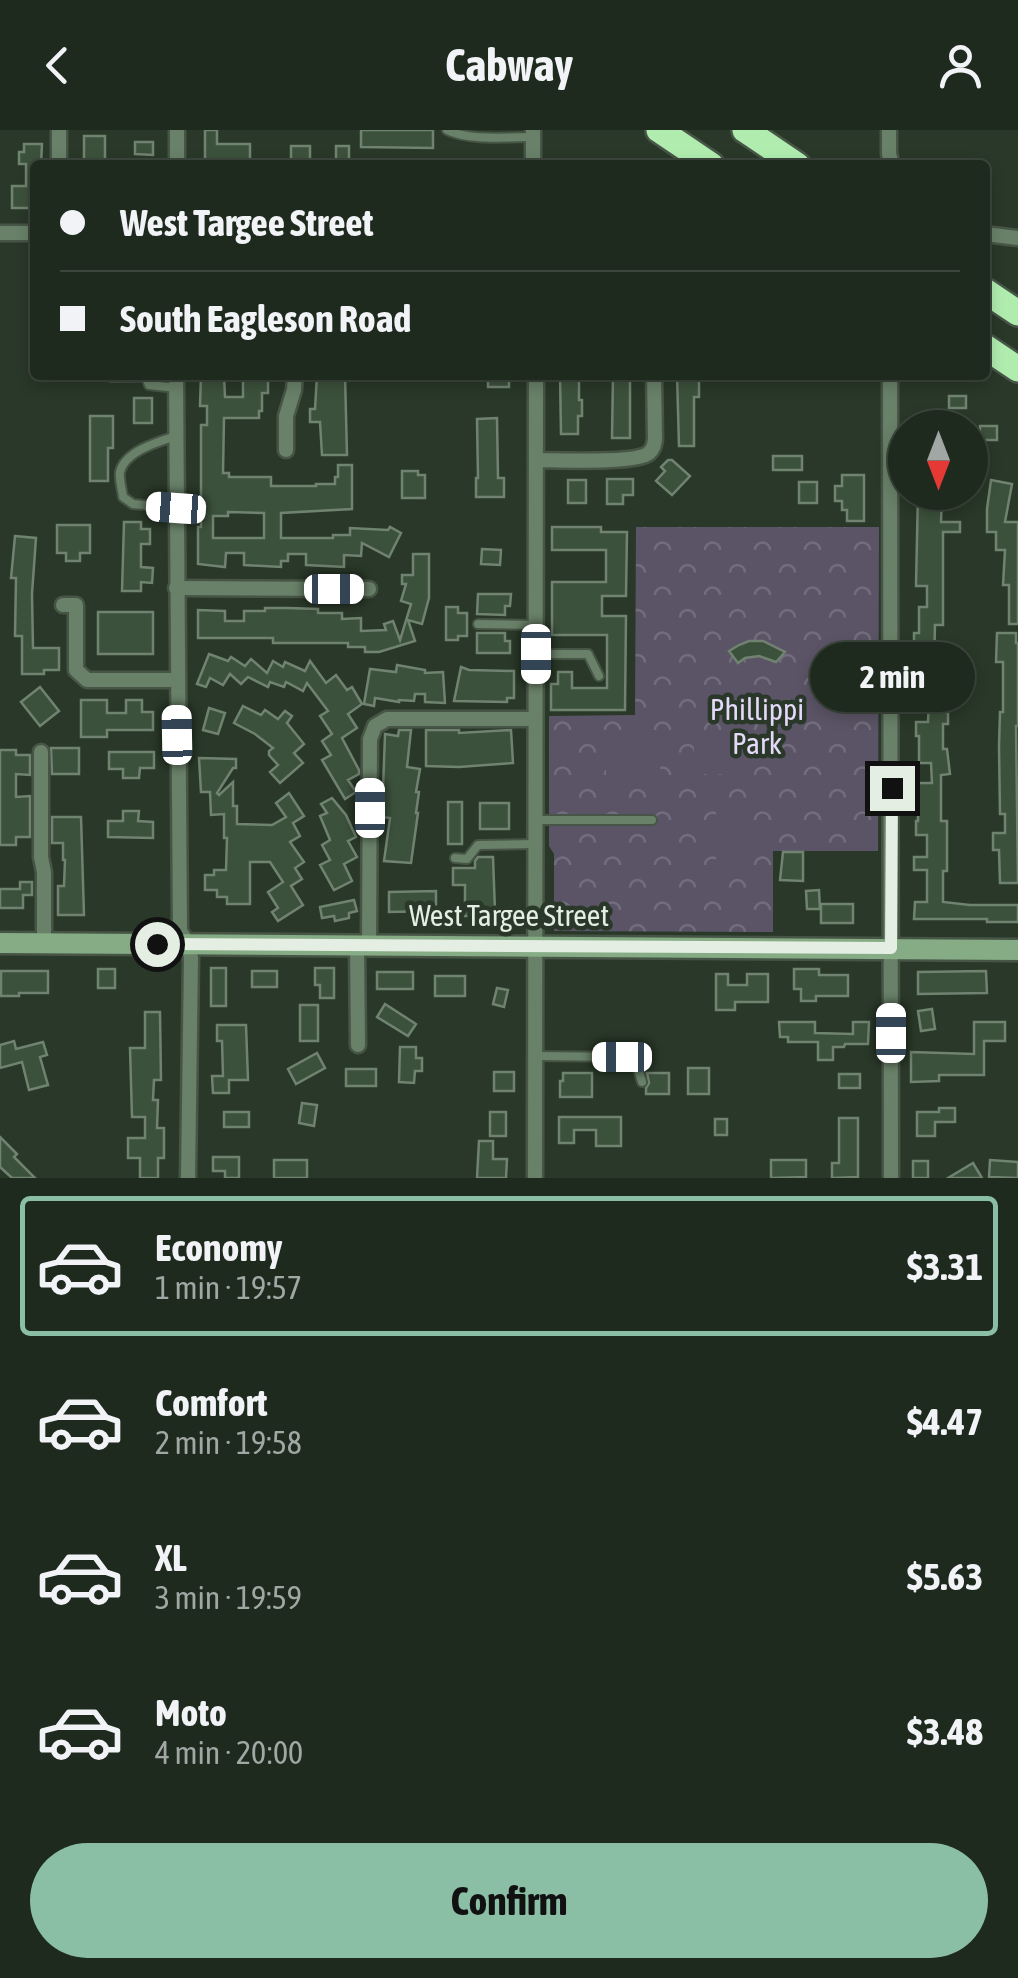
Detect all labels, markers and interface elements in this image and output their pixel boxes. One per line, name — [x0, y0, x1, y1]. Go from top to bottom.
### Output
icon: back — [30, 38, 85, 93]
icon: person — [933, 38, 988, 93]
text: Cabway — [445, 39, 573, 91]
text: West Targee Street — [120, 201, 373, 244]
text: South Eagleson Road — [120, 297, 411, 340]
north arrow — [888, 410, 988, 510]
map controls — [888, 410, 988, 510]
car — [145, 491, 207, 525]
car — [304, 574, 364, 604]
car — [521, 624, 551, 684]
callout: 2 min — [810, 643, 974, 713]
text: 2 min — [860, 658, 925, 695]
park label: Phillippi Park — [710, 692, 804, 760]
car — [161, 705, 193, 765]
route end — [870, 766, 915, 811]
car — [355, 778, 385, 838]
street label: West Targee Street — [409, 898, 609, 932]
route start — [135, 922, 180, 967]
car — [876, 1003, 906, 1063]
car — [592, 1042, 652, 1072]
icon: car — [35, 1221, 125, 1311]
text: Economy — [155, 1226, 282, 1269]
text: $3.31 — [907, 1245, 983, 1288]
text: 1 min · 19:57 — [155, 1269, 302, 1306]
icon: car — [35, 1376, 125, 1466]
text: Comfort — [155, 1381, 267, 1424]
text: $4.47 — [907, 1400, 983, 1443]
text: 2 min · 19:58 — [155, 1424, 302, 1461]
icon: car — [35, 1531, 125, 1621]
text: XL — [155, 1536, 187, 1579]
text: $5.63 — [907, 1555, 983, 1598]
text: 3 min · 19:59 — [155, 1579, 302, 1616]
icon: car — [35, 1686, 125, 1776]
text: Moto — [155, 1691, 227, 1734]
text: $3.48 — [907, 1710, 983, 1753]
text: 4 min · 20:00 — [155, 1734, 303, 1771]
button: Confirm — [30, 1843, 988, 1958]

